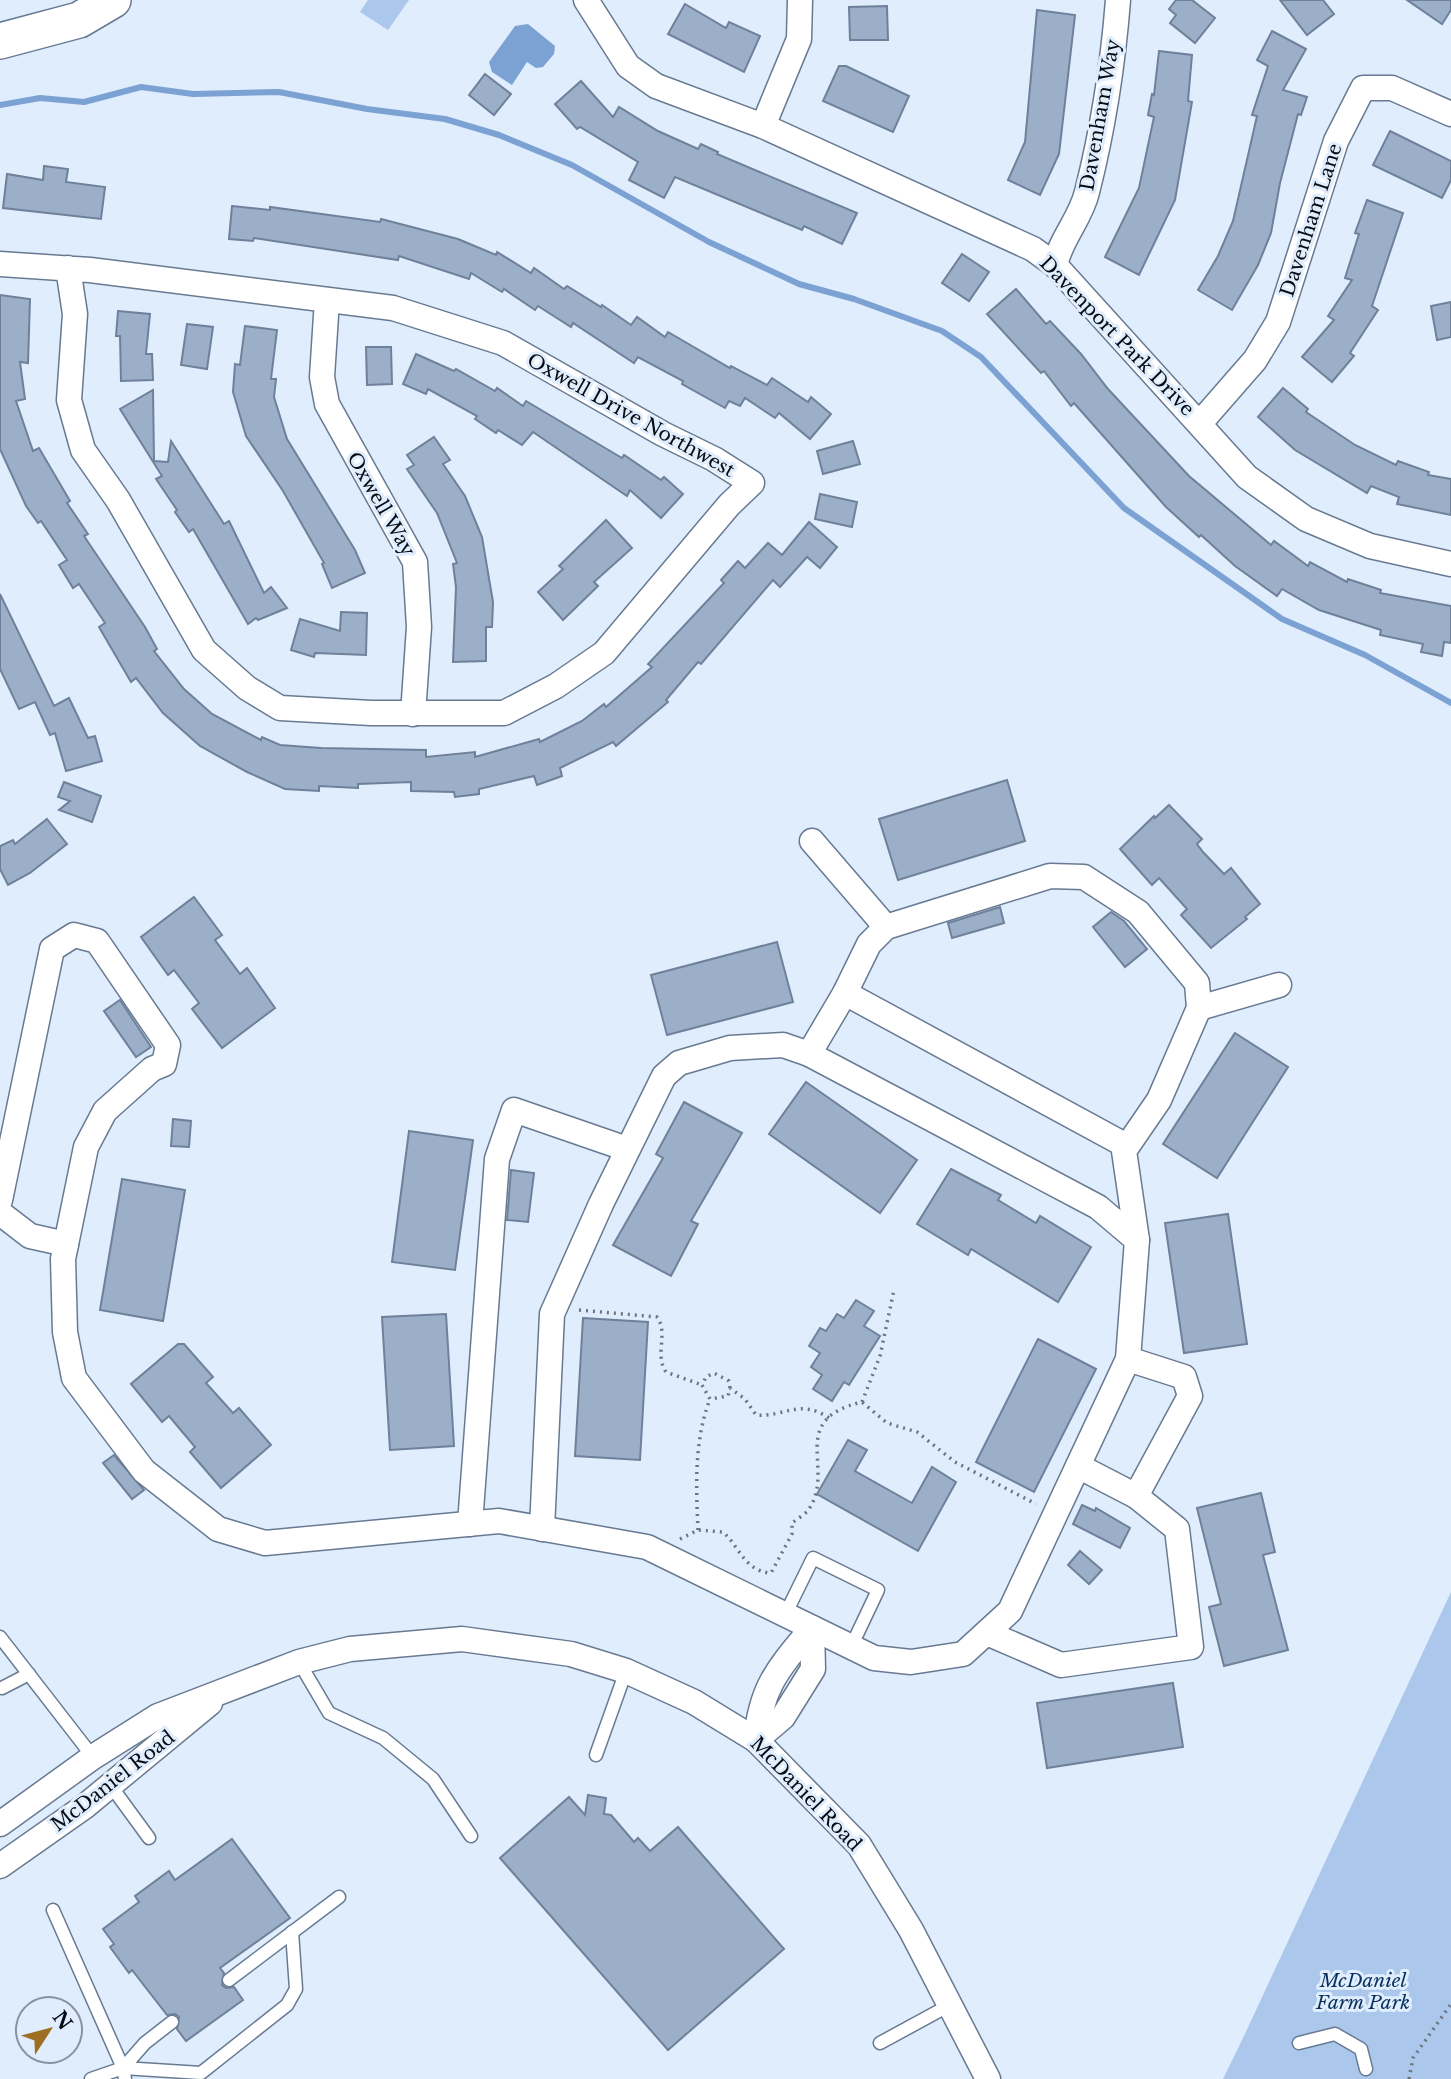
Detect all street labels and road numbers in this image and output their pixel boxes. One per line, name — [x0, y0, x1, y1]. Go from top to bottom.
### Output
street label: Davenham Way — [1075, 37, 1125, 193]
street label: Davenham Lane — [1275, 140, 1347, 300]
street label: Davenport Park Drive — [1035, 252, 1199, 420]
street label: Oxwell Drive Northwest — [523, 348, 740, 482]
street label: Oxwell Way — [342, 448, 420, 560]
street label: McDaniel Road — [47, 1726, 179, 1836]
street label: McDaniel Road — [746, 1732, 867, 1856]

